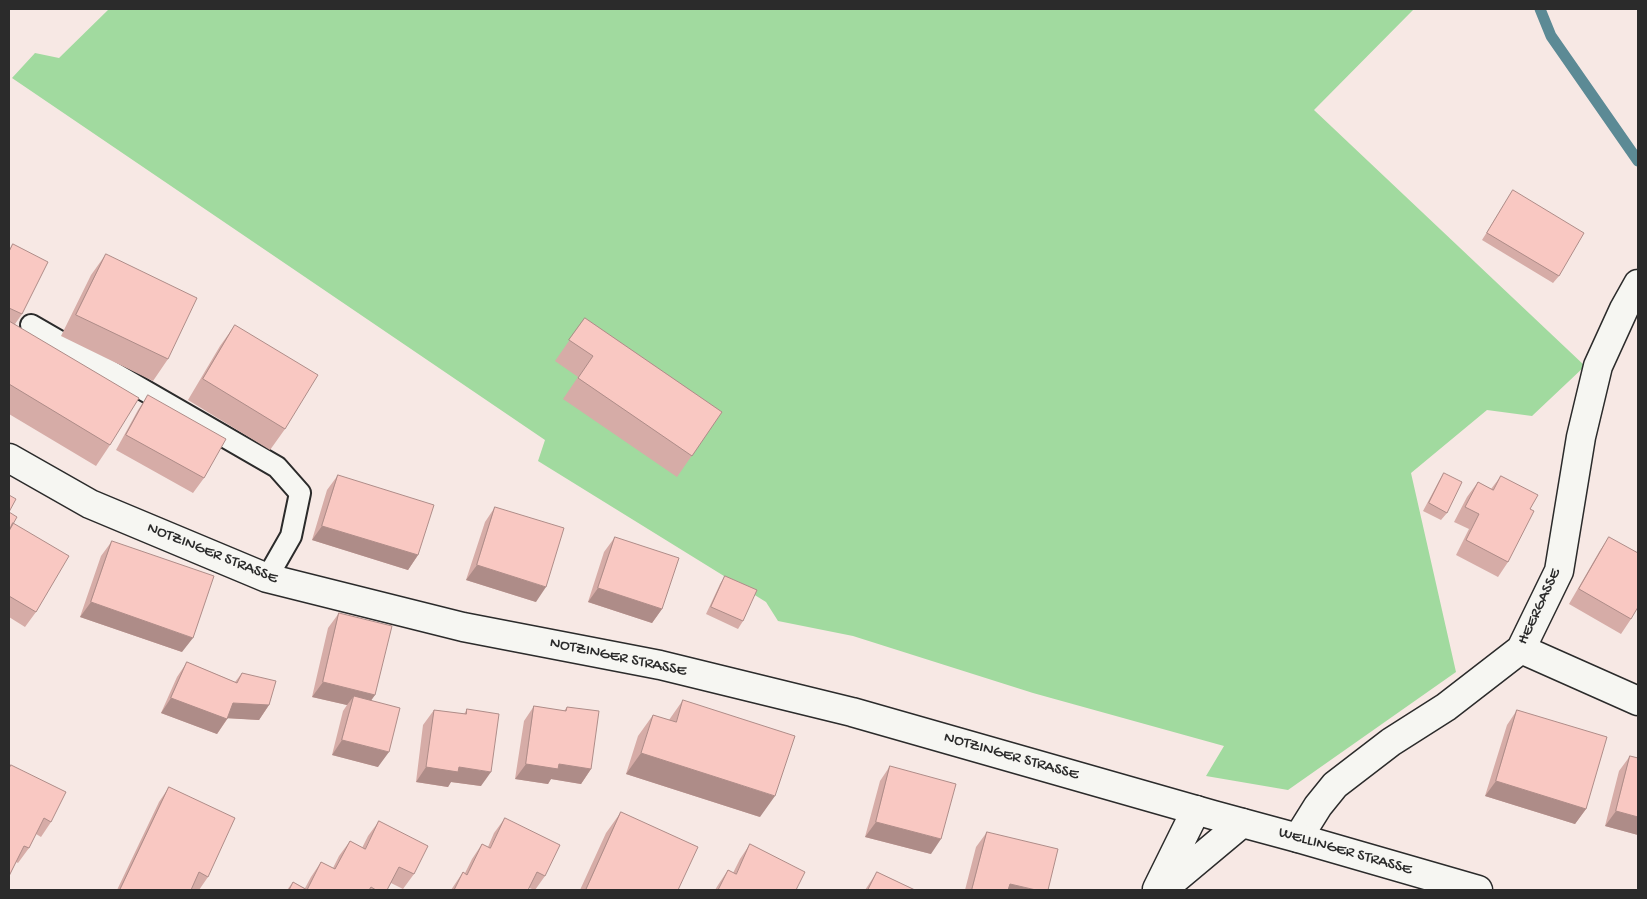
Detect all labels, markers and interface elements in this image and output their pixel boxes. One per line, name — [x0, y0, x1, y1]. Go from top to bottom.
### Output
street label: NOTZINGER STRASSE — [144, 519, 280, 589]
street label: HEERGASSE — [1514, 566, 1566, 648]
street label: NOTZINGER STRASSE — [548, 634, 688, 682]
street label: NOTZINGER STRASSE — [941, 729, 1081, 785]
street label: WELLINGER STRASSE — [1276, 824, 1414, 880]

